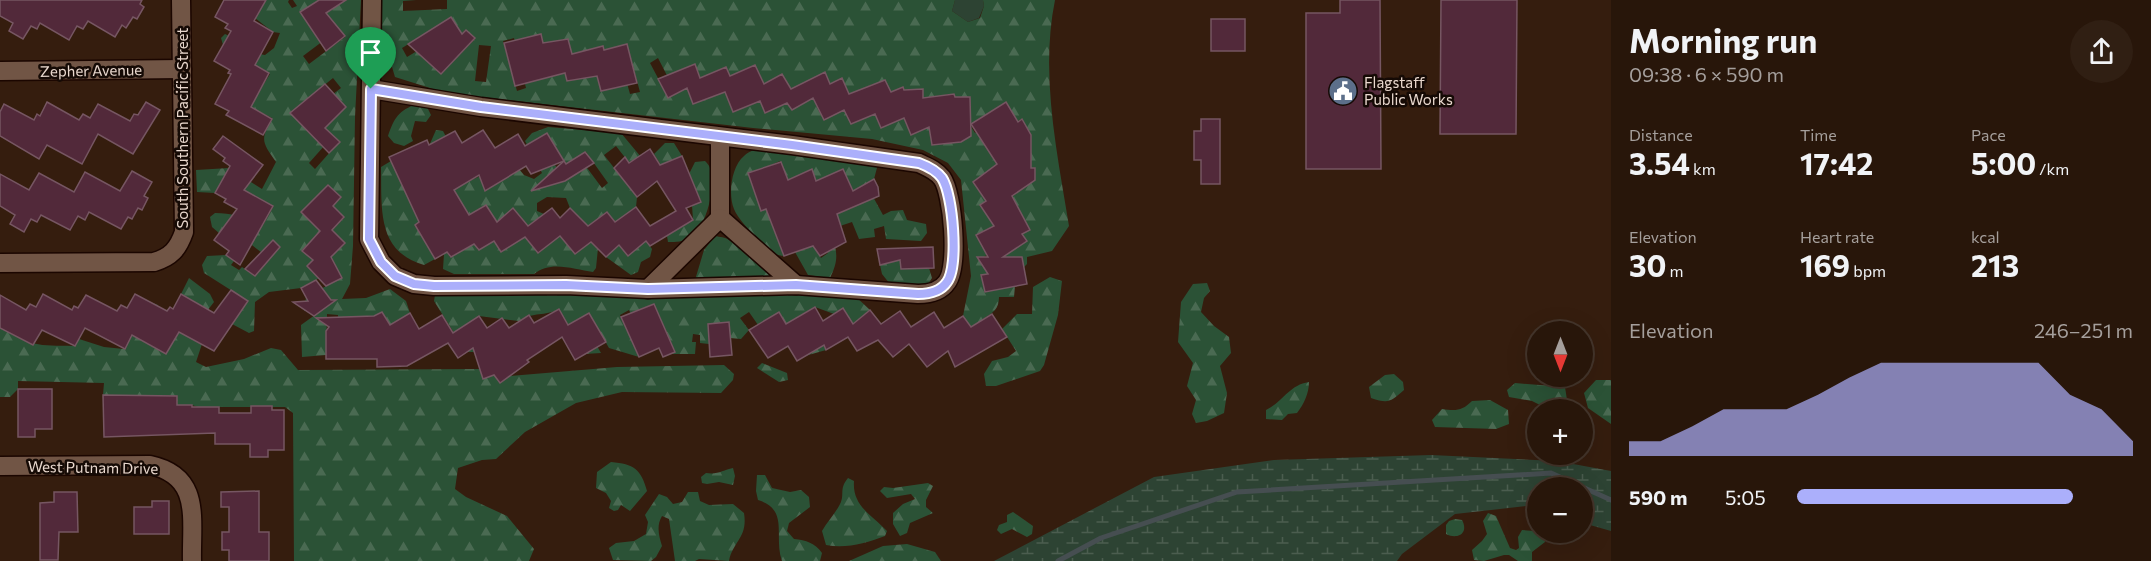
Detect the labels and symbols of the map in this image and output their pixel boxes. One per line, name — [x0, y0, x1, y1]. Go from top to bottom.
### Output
street label: South Southern Pacific Street — [173, 27, 191, 229]
pin — [345, 27, 396, 89]
street label: Zepher Avenue — [40, 60, 142, 80]
place label: Flagstaff Public Works — [1364, 73, 1453, 108]
public building icon: Flagstaff Public Works — [1327, 75, 1359, 107]
north arrow — [1527, 321, 1593, 387]
street label: West Putnam Drive — [28, 457, 159, 477]

